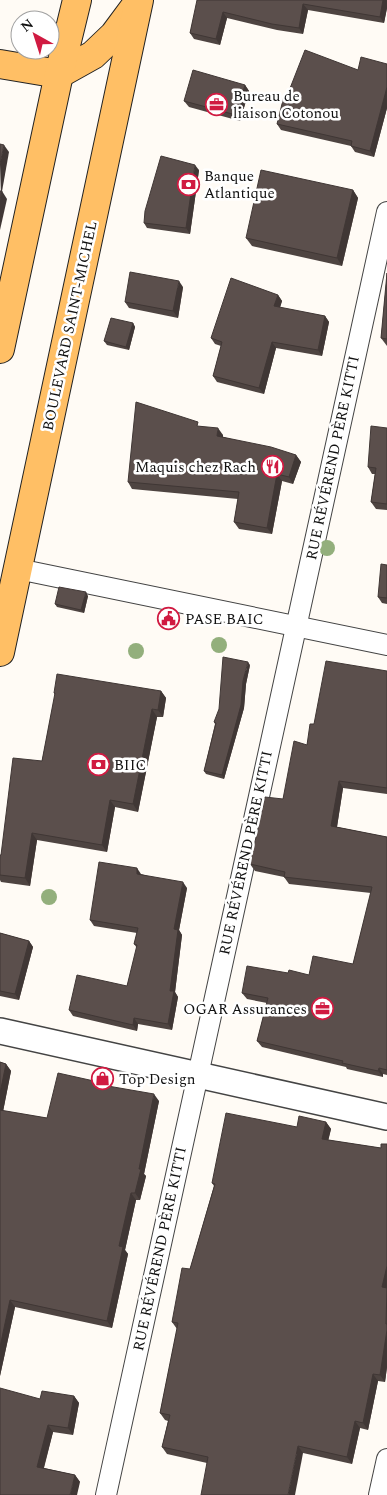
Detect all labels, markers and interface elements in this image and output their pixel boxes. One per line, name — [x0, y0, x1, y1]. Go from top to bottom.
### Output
north arrow — [10, 10, 60, 60]
text: N — [16, 14, 38, 37]
place label: Bureau de liaison Cotonou — [233, 85, 339, 125]
office icon: Bureau de liaison Cotonou — [205, 93, 229, 117]
place label: Banque Atlantique — [204, 165, 275, 205]
bank icon: Banque Atlantique — [176, 173, 200, 197]
street label: BOULEVARD SAINT-MICHEL — [37, 219, 103, 433]
street label: RUE RÉVÉREND PÈRE KITTI — [300, 354, 366, 562]
restaurant icon: Maquis chez Rach — [260, 455, 284, 479]
place label: Maquis chez Rach — [135, 456, 256, 479]
public building icon: PASE BAIC — [157, 607, 181, 631]
place label: PASE BAIC — [185, 608, 264, 631]
street label: RUE RÉVÉREND PÈRE KITTI — [213, 749, 279, 957]
bank icon: BIIC — [86, 753, 110, 777]
place label: BIIC — [114, 754, 146, 777]
office icon: OGAR Assurances — [311, 997, 335, 1021]
place label: OGAR Assurances — [183, 998, 307, 1021]
shop icon: Top Design — [91, 1067, 115, 1091]
place label: Top Design — [119, 1068, 196, 1091]
street label: RUE RÉVÉREND PÈRE KITTI — [127, 1145, 193, 1353]

